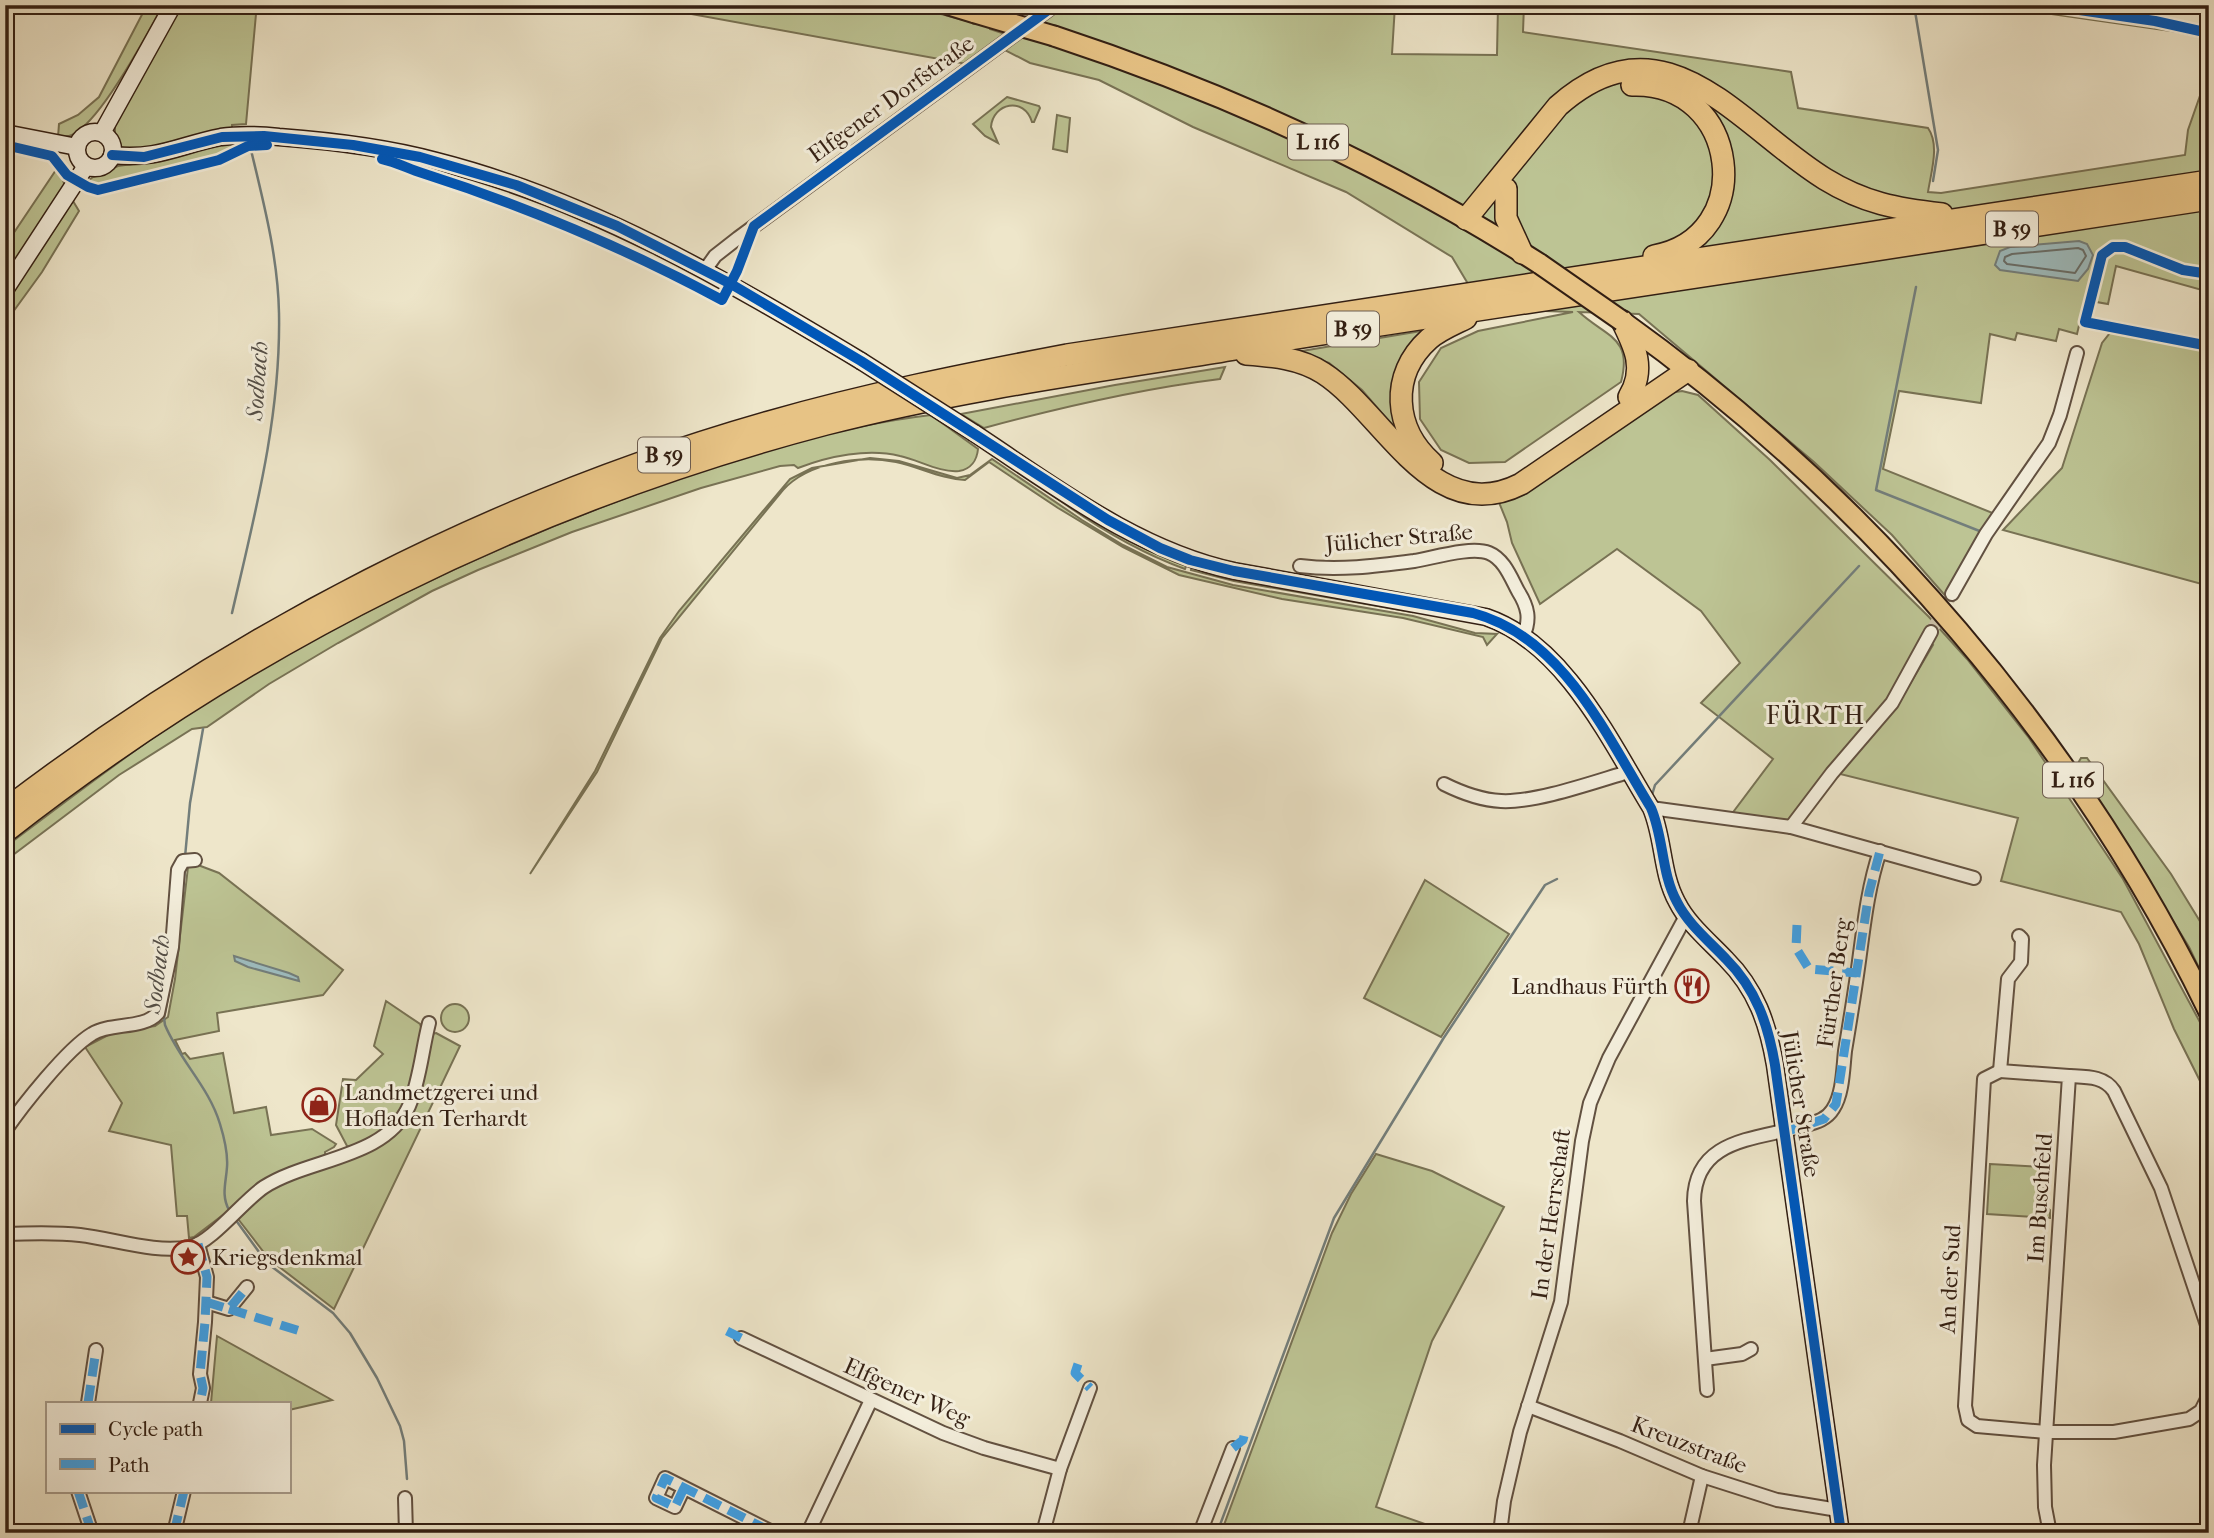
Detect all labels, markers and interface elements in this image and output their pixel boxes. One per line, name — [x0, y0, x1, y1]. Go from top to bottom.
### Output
street label: Elfgener Dorfstraße — [803, 30, 979, 168]
road number: L 116 — [1288, 124, 1348, 160]
road number: B 59 — [1986, 212, 2038, 246]
road number: B 59 — [1327, 312, 1379, 346]
water label: Sodbach — [240, 341, 274, 422]
road number: B 59 — [638, 438, 690, 472]
street label: Jülicher Straße — [1322, 518, 1474, 558]
district label: FÜRTH — [1766, 700, 1866, 731]
road number: L 116 — [2043, 762, 2103, 798]
street label: Fürther Berg — [1812, 916, 1857, 1050]
water label: Sodbach — [138, 933, 176, 1016]
restaurant icon: Landhaus Fürth — [1673, 967, 1711, 1005]
place label: Landhaus Fürth — [1511, 973, 1668, 1000]
street label: Jülicher Straße — [1776, 1027, 1826, 1179]
place label: Landmetzgerei und Hofladen Terhardt — [344, 1079, 539, 1132]
shop icon: Landmetzgerei und Hofladen Terhardt — [300, 1086, 338, 1124]
street label: In der Herrschaft — [1526, 1127, 1576, 1301]
street label: Im Buschfeld — [2022, 1132, 2058, 1264]
street label: An der Sud — [1934, 1223, 1966, 1335]
place icon: Kriegsdenkmal — [169, 1238, 207, 1276]
place label: Kriegsdenkmal — [212, 1244, 363, 1271]
street label: Elfgener Weg — [840, 1352, 975, 1432]
legend — [46, 1402, 290, 1492]
street label: Kreuzstraße — [1627, 1411, 1751, 1479]
text: Cycle path — [108, 1417, 203, 1441]
text: Path — [108, 1453, 150, 1477]

